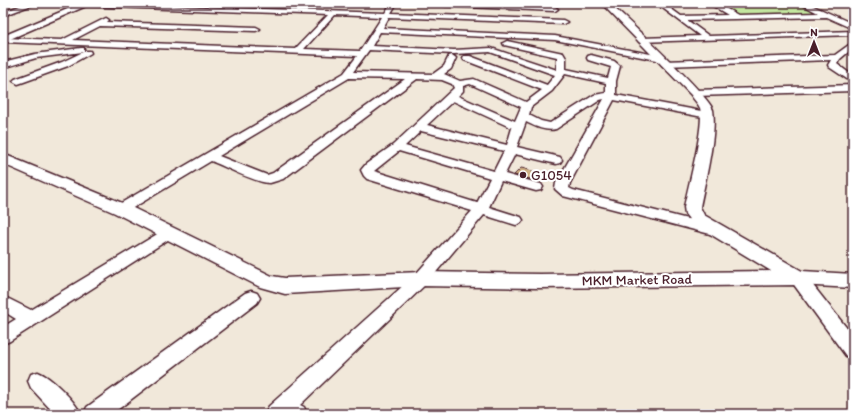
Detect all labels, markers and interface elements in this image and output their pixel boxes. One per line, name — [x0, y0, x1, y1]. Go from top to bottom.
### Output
north arrow — [794, 22, 834, 62]
text: N — [810, 26, 818, 39]
place label: G1054 — [531, 167, 572, 184]
marker: G1054 — [518, 170, 528, 180]
street label: MKM Market Road — [582, 271, 693, 289]

